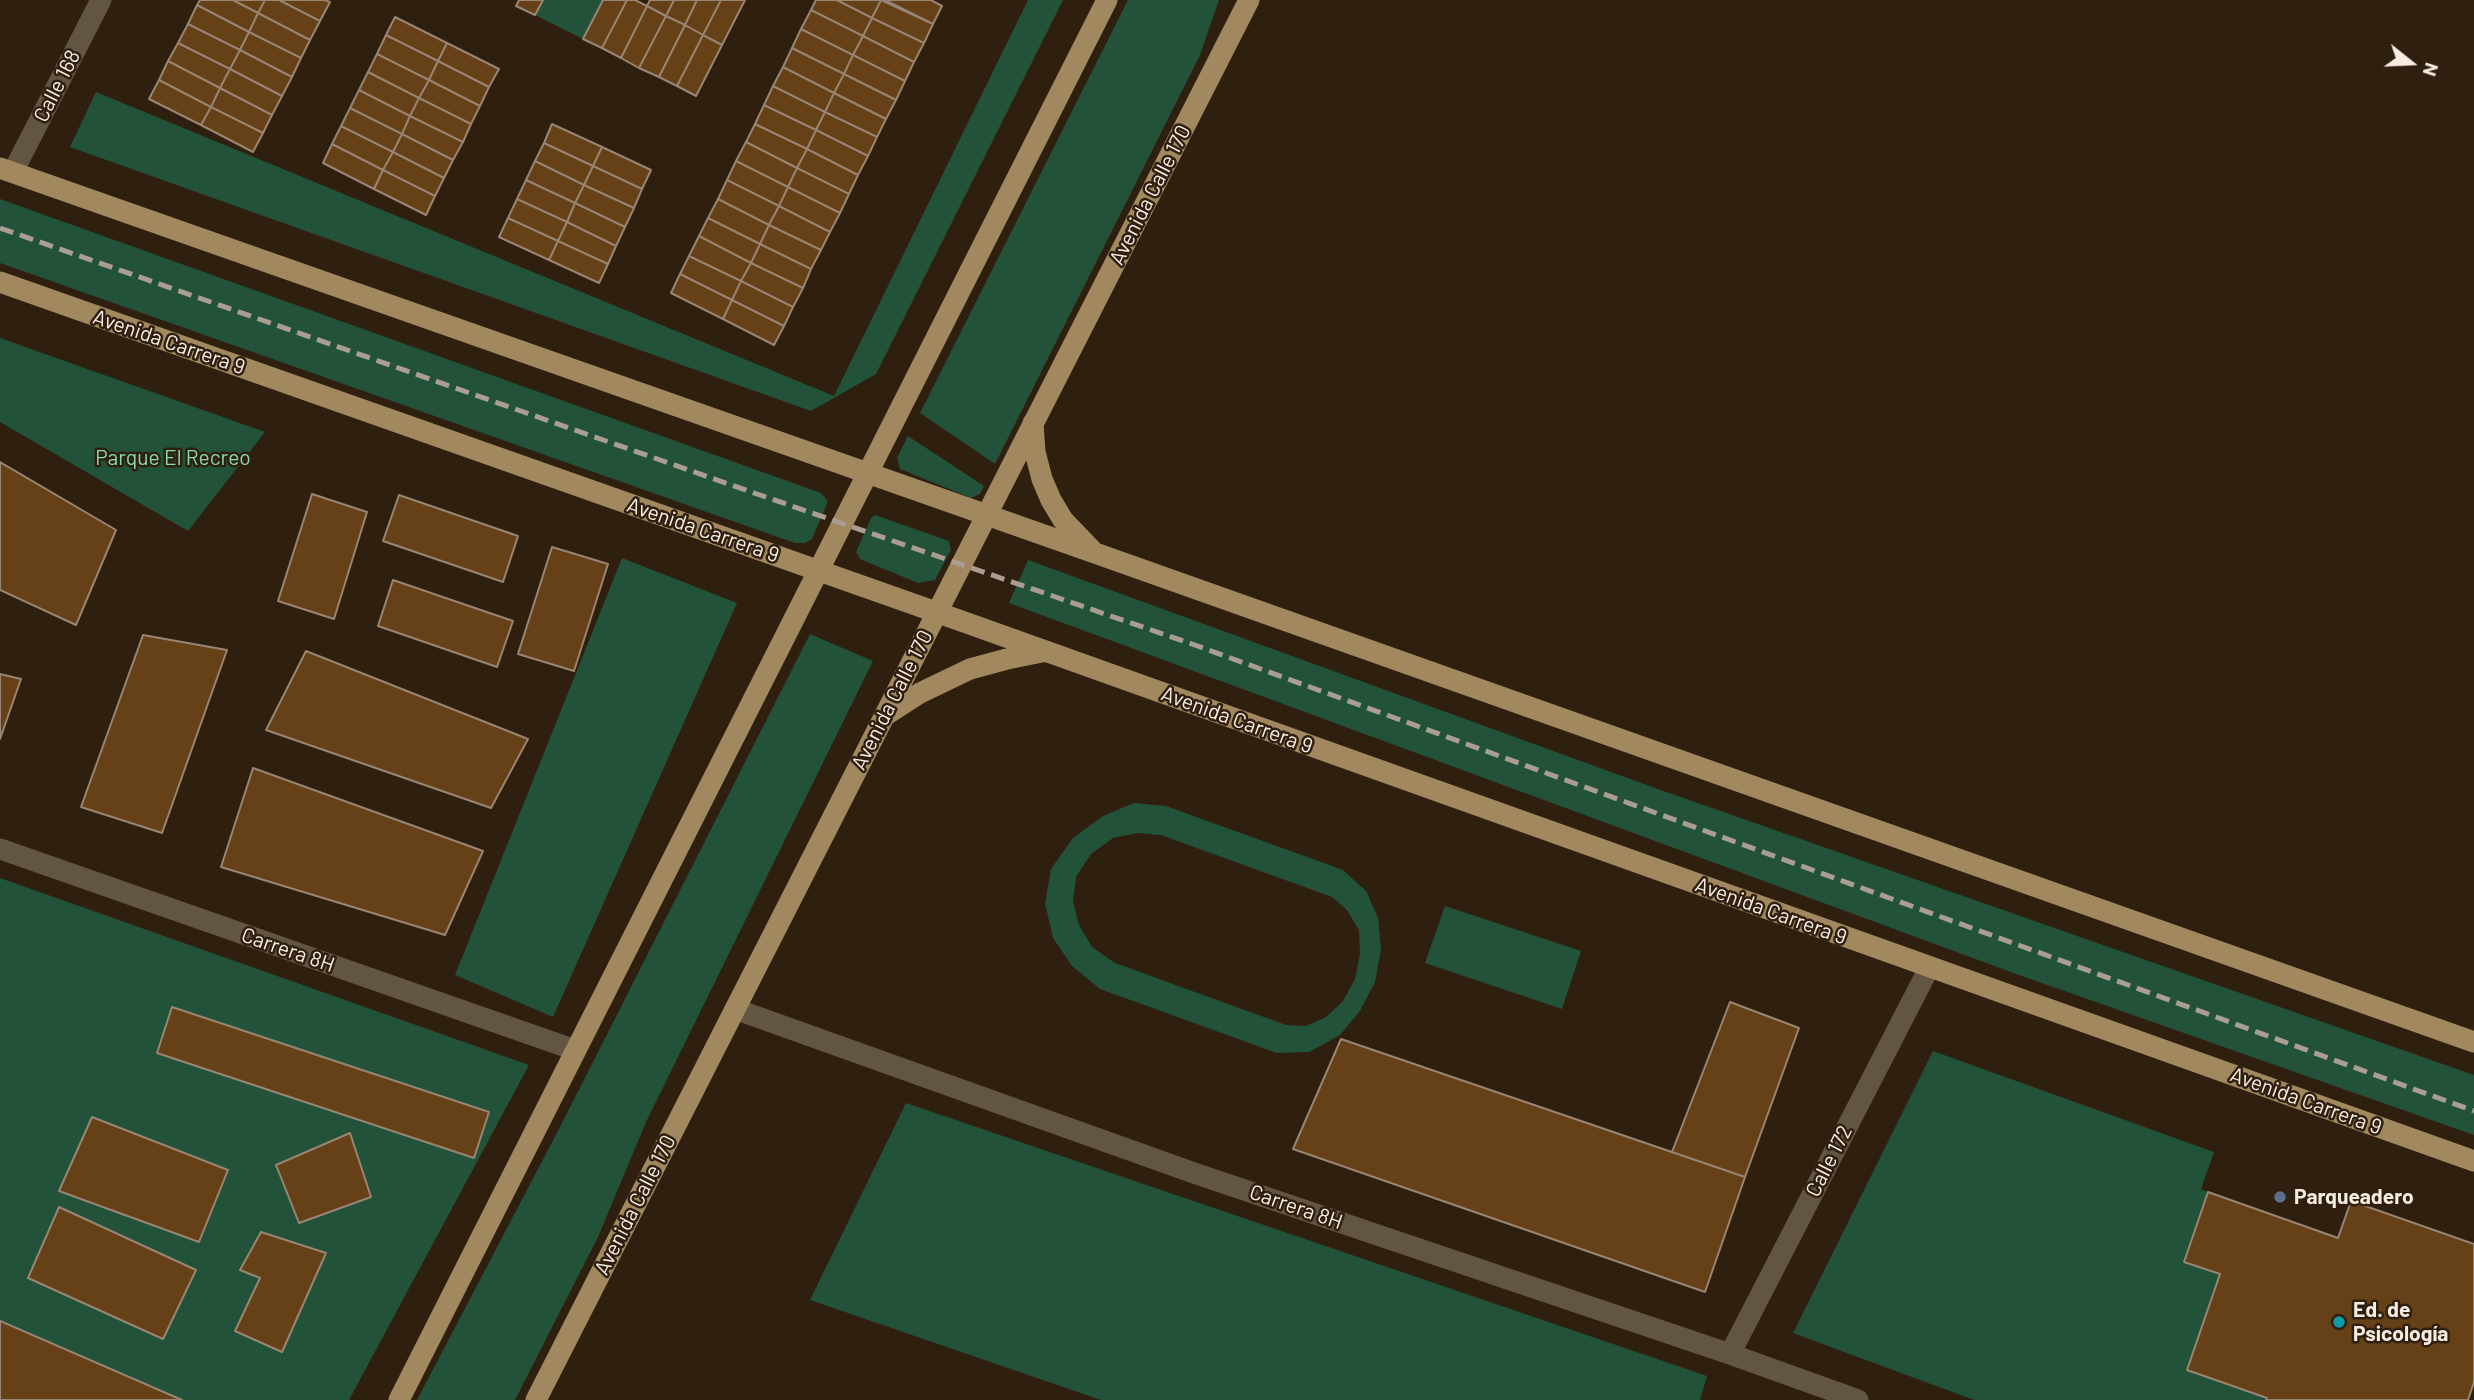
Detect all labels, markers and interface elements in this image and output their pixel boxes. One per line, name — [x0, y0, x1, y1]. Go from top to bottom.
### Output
north arrow — [2376, 28, 2446, 98]
street label: Calle 168 — [28, 46, 86, 126]
text: N — [2419, 60, 2444, 79]
street label: Avenida Calle 170 — [1104, 121, 1196, 269]
street label: Avenida Carrera 9 — [90, 304, 248, 380]
park label: Parque El Recreo — [95, 445, 251, 471]
street label: Avenida Carrera 9 — [624, 492, 782, 568]
street label: Avenida Calle 170 — [846, 626, 938, 774]
street label: Avenida Carrera 9 — [1158, 681, 1316, 759]
street label: Avenida Carrera 9 — [1692, 872, 1850, 950]
street label: Carrera 8H — [238, 922, 338, 978]
street label: Avenida Carrera 9 — [2227, 1062, 2385, 1140]
street label: Calle 172 — [1800, 1121, 1858, 1201]
street label: Avenida Calle 170 — [589, 1131, 681, 1279]
street label: Carrera 8H — [1246, 1179, 1346, 1235]
place label: Parqueadero — [2294, 1184, 2414, 1210]
marker: Parqueadero — [2272, 1189, 2288, 1205]
place label: Ed. de Psicología — [2353, 1297, 2448, 1347]
marker: Ed. de Psicología — [2331, 1314, 2347, 1330]

